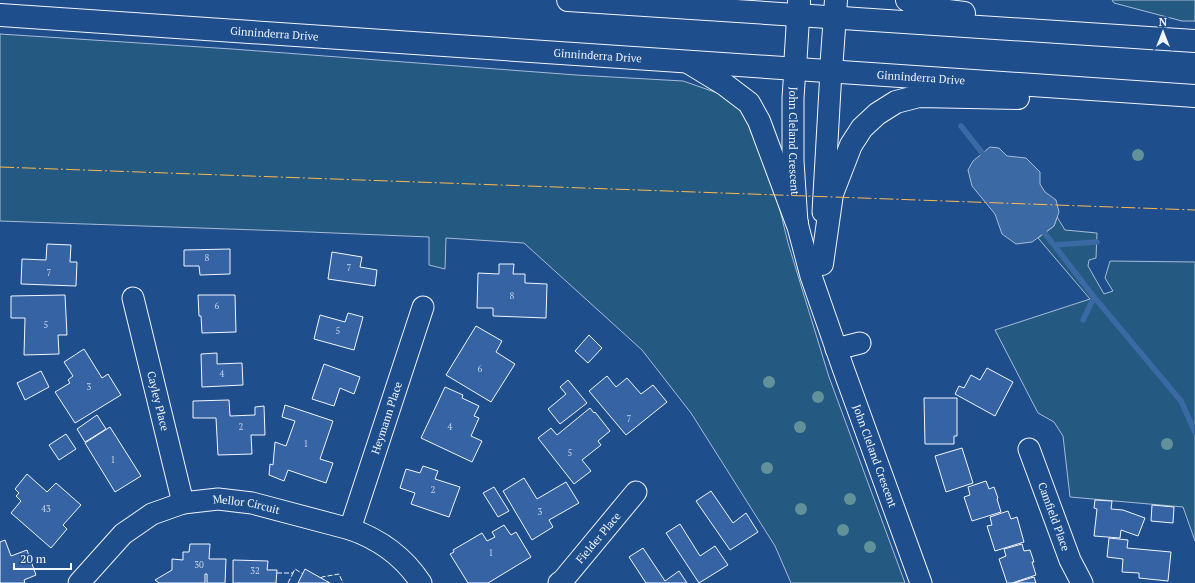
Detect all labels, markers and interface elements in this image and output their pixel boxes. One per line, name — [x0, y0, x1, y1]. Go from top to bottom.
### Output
north arrow — [1143, 12, 1183, 52]
text: N — [1159, 15, 1168, 29]
street label: Ginninderra Drive — [230, 24, 319, 44]
street label: Ginninderra Drive — [553, 46, 643, 66]
street label: Ginninderra Drive — [876, 67, 966, 87]
street label: John Cleland Crescent — [786, 86, 802, 196]
house number: 8 — [205, 252, 210, 264]
house number: 7 — [347, 262, 352, 274]
house number: 7 — [47, 267, 52, 279]
house number: 8 — [510, 290, 515, 302]
house number: 6 — [215, 300, 220, 312]
house number: 5 — [44, 319, 49, 331]
house number: 5 — [336, 325, 341, 337]
house number: 6 — [478, 363, 483, 375]
house number: 4 — [220, 368, 225, 380]
street label: Cayley Place — [144, 370, 172, 433]
street label: Heymann Place — [368, 379, 405, 456]
house number: 3 — [87, 381, 92, 393]
street label: John Cleland Crescent — [850, 403, 900, 509]
house number: 7 — [627, 413, 632, 425]
house number: 2 — [239, 421, 244, 433]
house number: 4 — [448, 421, 453, 433]
house number: 1 — [304, 438, 308, 450]
house number: 5 — [568, 447, 573, 459]
house number: 1 — [111, 454, 115, 466]
street label: Camfield Place — [1035, 480, 1073, 553]
house number: 2 — [431, 484, 436, 496]
street label: Mellor Circuit — [212, 492, 282, 517]
house number: 43 — [41, 503, 51, 515]
house number: 3 — [538, 506, 543, 518]
street label: Fielder Place — [573, 509, 624, 566]
scale bar — [14, 545, 71, 571]
house number: 1 — [489, 547, 493, 559]
text: 20 m — [20, 551, 47, 566]
house number: 30 — [194, 559, 204, 571]
house number: 32 — [250, 565, 260, 577]

